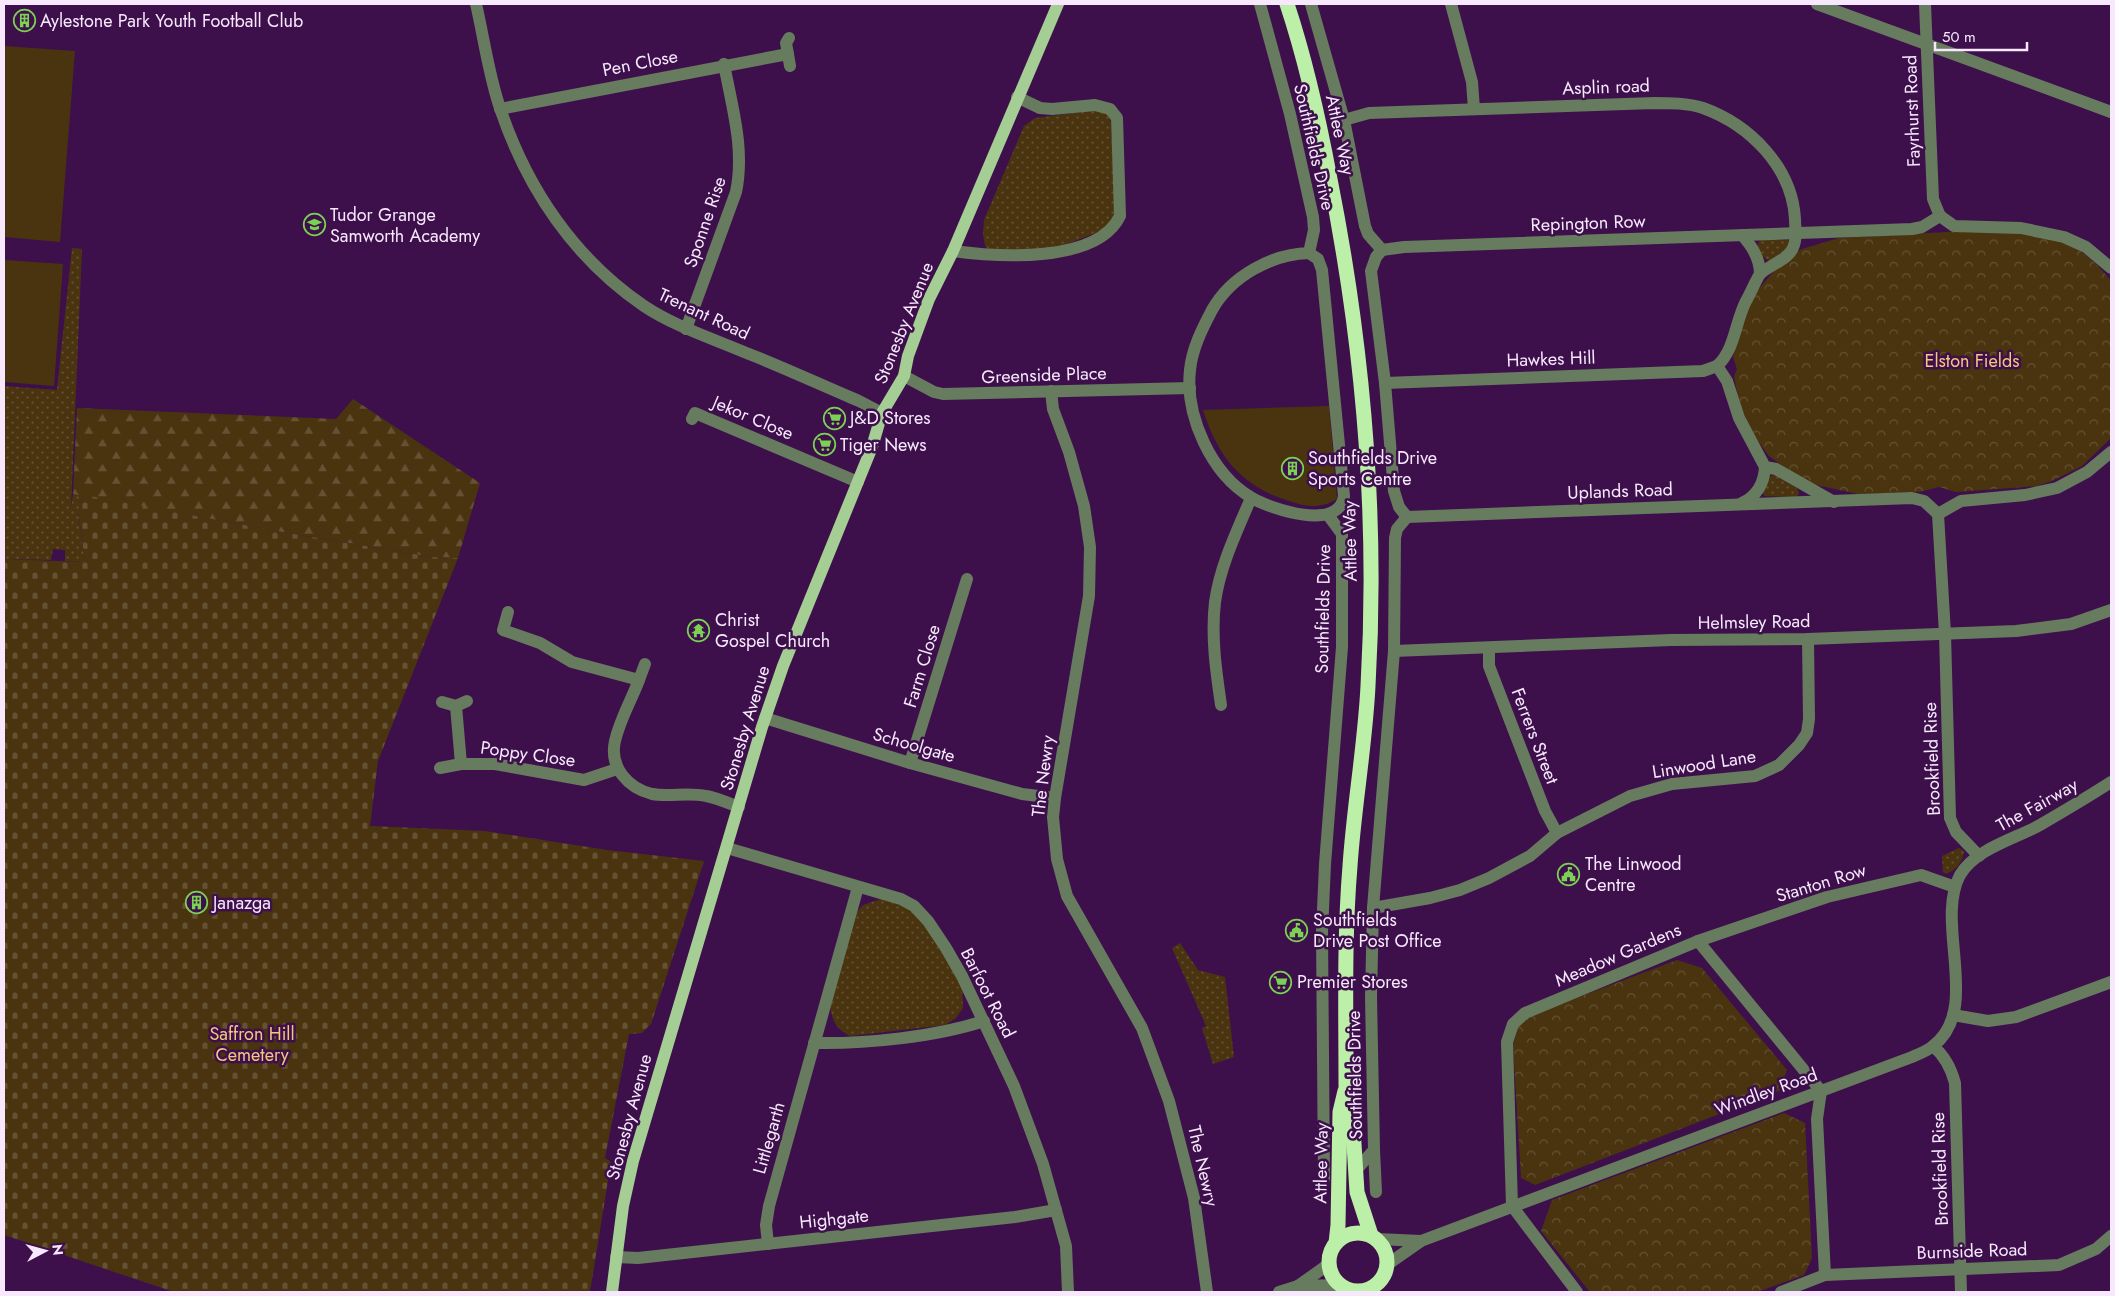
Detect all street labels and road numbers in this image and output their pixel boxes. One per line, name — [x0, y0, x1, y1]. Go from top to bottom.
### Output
street label: Pen Close — [600, 43, 680, 83]
street label: Fayrhurst Road — [1897, 55, 1927, 167]
street label: Asplin road — [1562, 72, 1650, 102]
street label: Southfields Drive — [1287, 81, 1341, 213]
street label: Attlee Way — [1319, 93, 1361, 177]
street label: Sponne Rise — [677, 173, 733, 271]
street label: Repington Row — [1530, 208, 1647, 238]
street label: Stonesby Avenue — [868, 258, 940, 388]
street label: Trenant Road — [654, 281, 754, 347]
street label: Hawkes Hill — [1506, 344, 1596, 374]
street label: Greenside Place — [981, 360, 1107, 390]
street label: Jekor Close — [707, 389, 797, 447]
street label: Uplands Road — [1567, 476, 1673, 506]
street label: Attlee Way — [1336, 500, 1364, 582]
street label: Southfields Drive — [1309, 544, 1337, 674]
street label: Helmsley Road — [1697, 608, 1811, 636]
street label: Farm Close — [897, 621, 947, 711]
street label: Stonesby Avenue — [714, 662, 776, 794]
street label: Ferrers Street — [1505, 684, 1565, 788]
street label: Brookfield Rise — [1917, 702, 1947, 816]
street label: Schoolgate — [870, 721, 958, 769]
street label: The Newry — [1025, 733, 1061, 818]
street label: Poppy Close — [479, 734, 577, 774]
street label: Linwood Lane — [1650, 743, 1758, 785]
street label: The Fairway — [1991, 772, 2083, 838]
street label: Stanton Row — [1773, 857, 1870, 909]
street label: Meadow Gardens — [1551, 917, 1685, 993]
street label: Barfoot Road — [954, 943, 1022, 1043]
street label: Southfields Drive — [1341, 1010, 1369, 1140]
street label: Stonesby Avenue — [600, 1051, 658, 1183]
street label: Windley Road — [1711, 1061, 1821, 1123]
street label: Littlegarth — [746, 1099, 792, 1177]
street label: Brookfield Rise — [1925, 1112, 1955, 1226]
street label: Attlee Way — [1307, 1122, 1335, 1204]
street label: The Newry — [1181, 1123, 1225, 1209]
street label: Highgate — [798, 1202, 870, 1236]
street label: Burnside Road — [1916, 1236, 2028, 1266]

